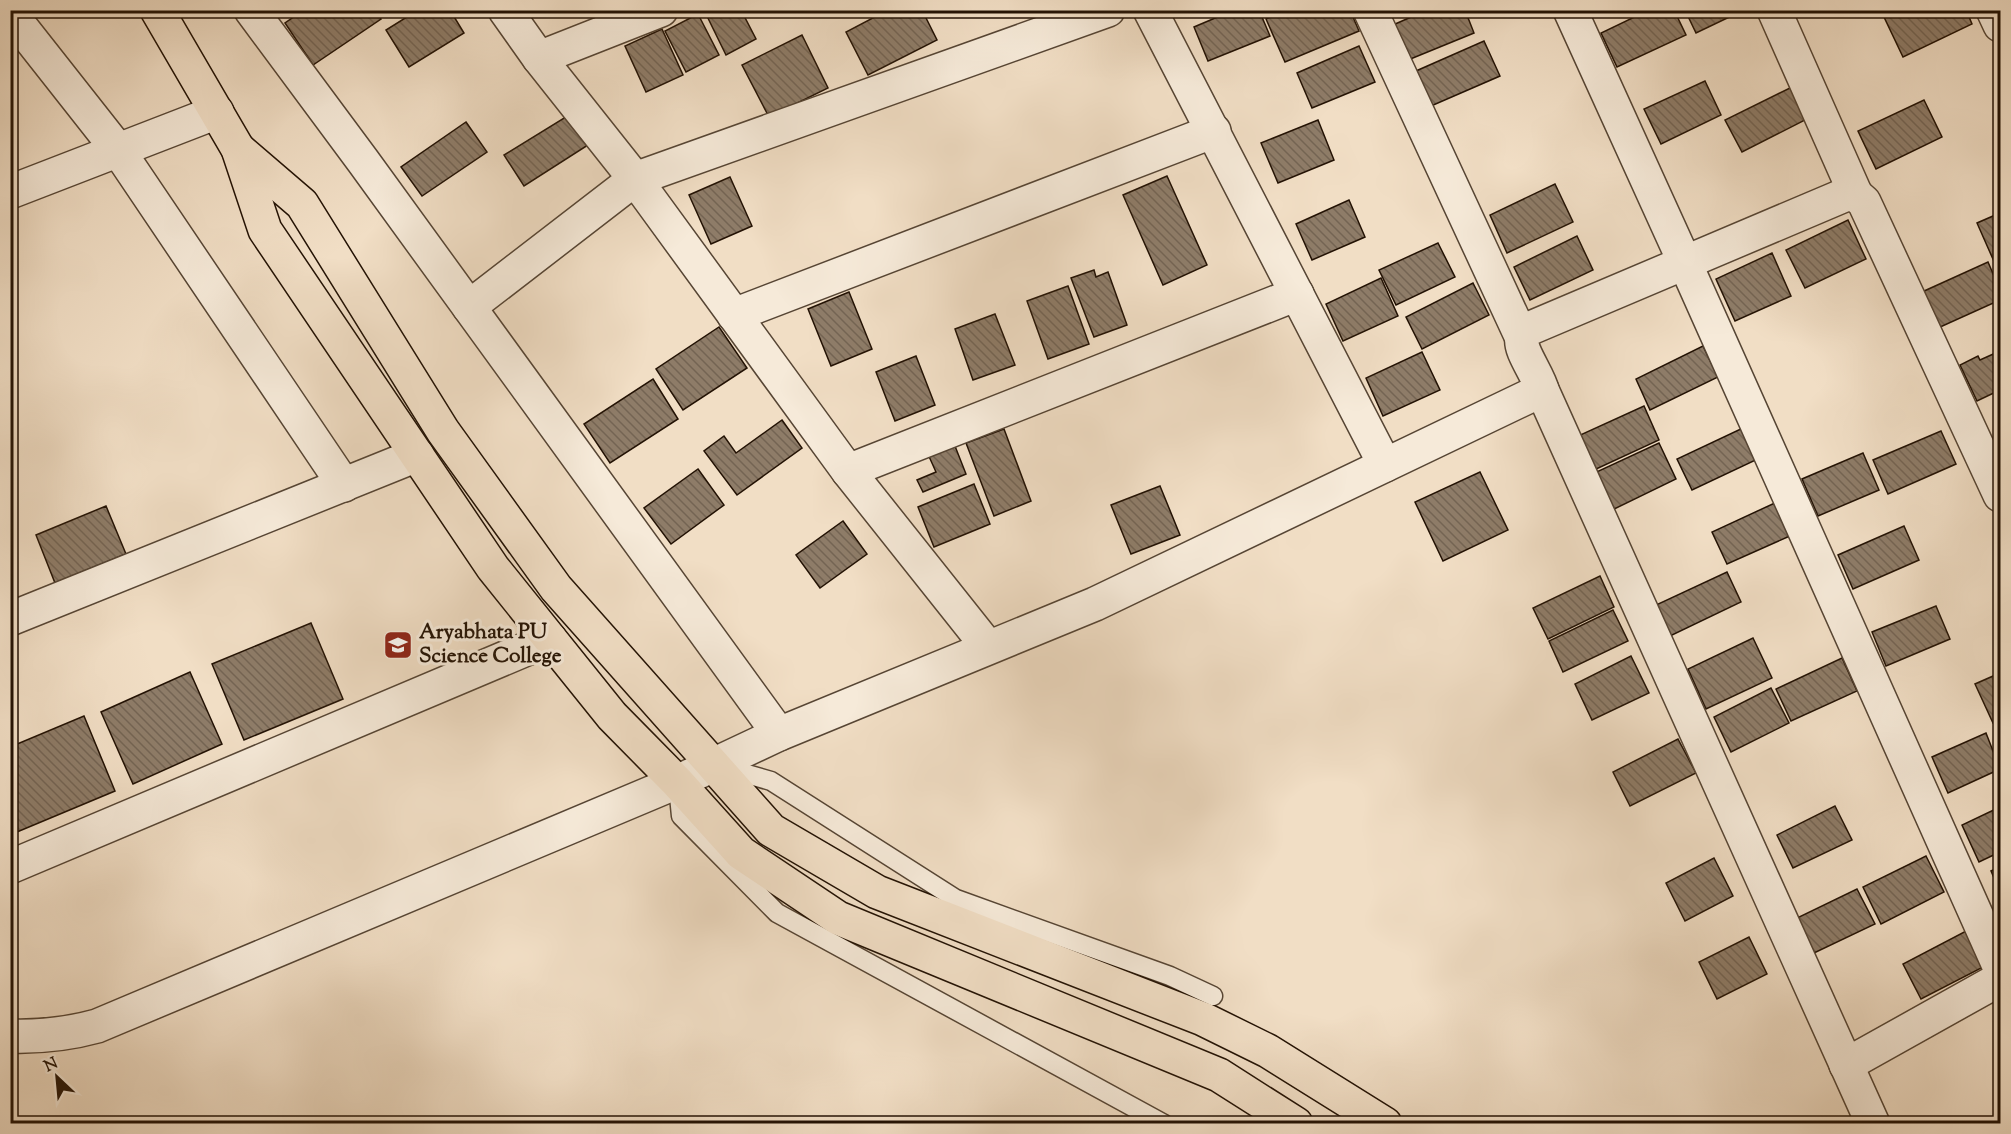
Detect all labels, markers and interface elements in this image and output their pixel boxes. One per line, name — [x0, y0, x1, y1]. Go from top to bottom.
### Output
place label: Aryabhata PU Science College — [419, 618, 562, 672]
school or university icon: Aryabhata PU Science College — [382, 629, 414, 661]
north arrow — [27, 1047, 87, 1107]
text: N — [41, 1053, 63, 1079]

